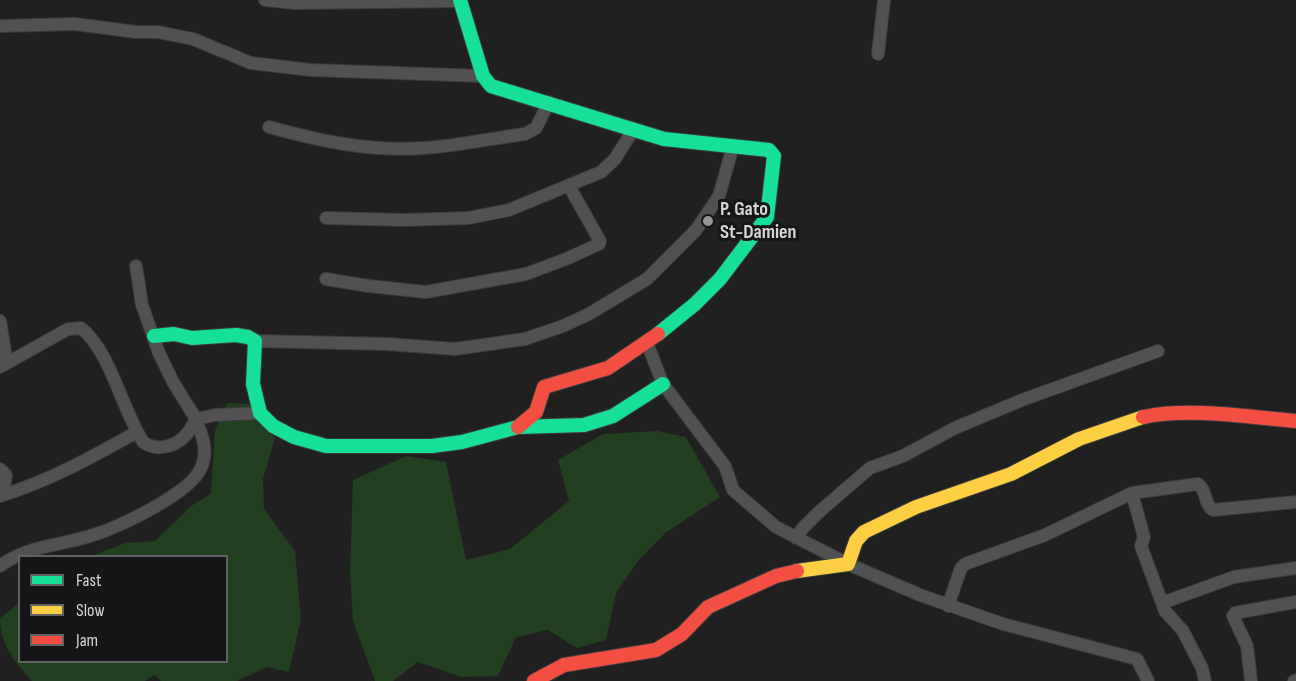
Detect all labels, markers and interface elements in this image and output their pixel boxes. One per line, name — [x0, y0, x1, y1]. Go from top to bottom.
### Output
place label: P. Gato St-Damien — [720, 198, 796, 245]
marker: P. Gato St-Damien — [701, 214, 715, 228]
legend — [18, 555, 228, 663]
text: Fast — [76, 570, 101, 591]
text: Slow — [76, 600, 105, 621]
text: Jam — [76, 630, 98, 651]

